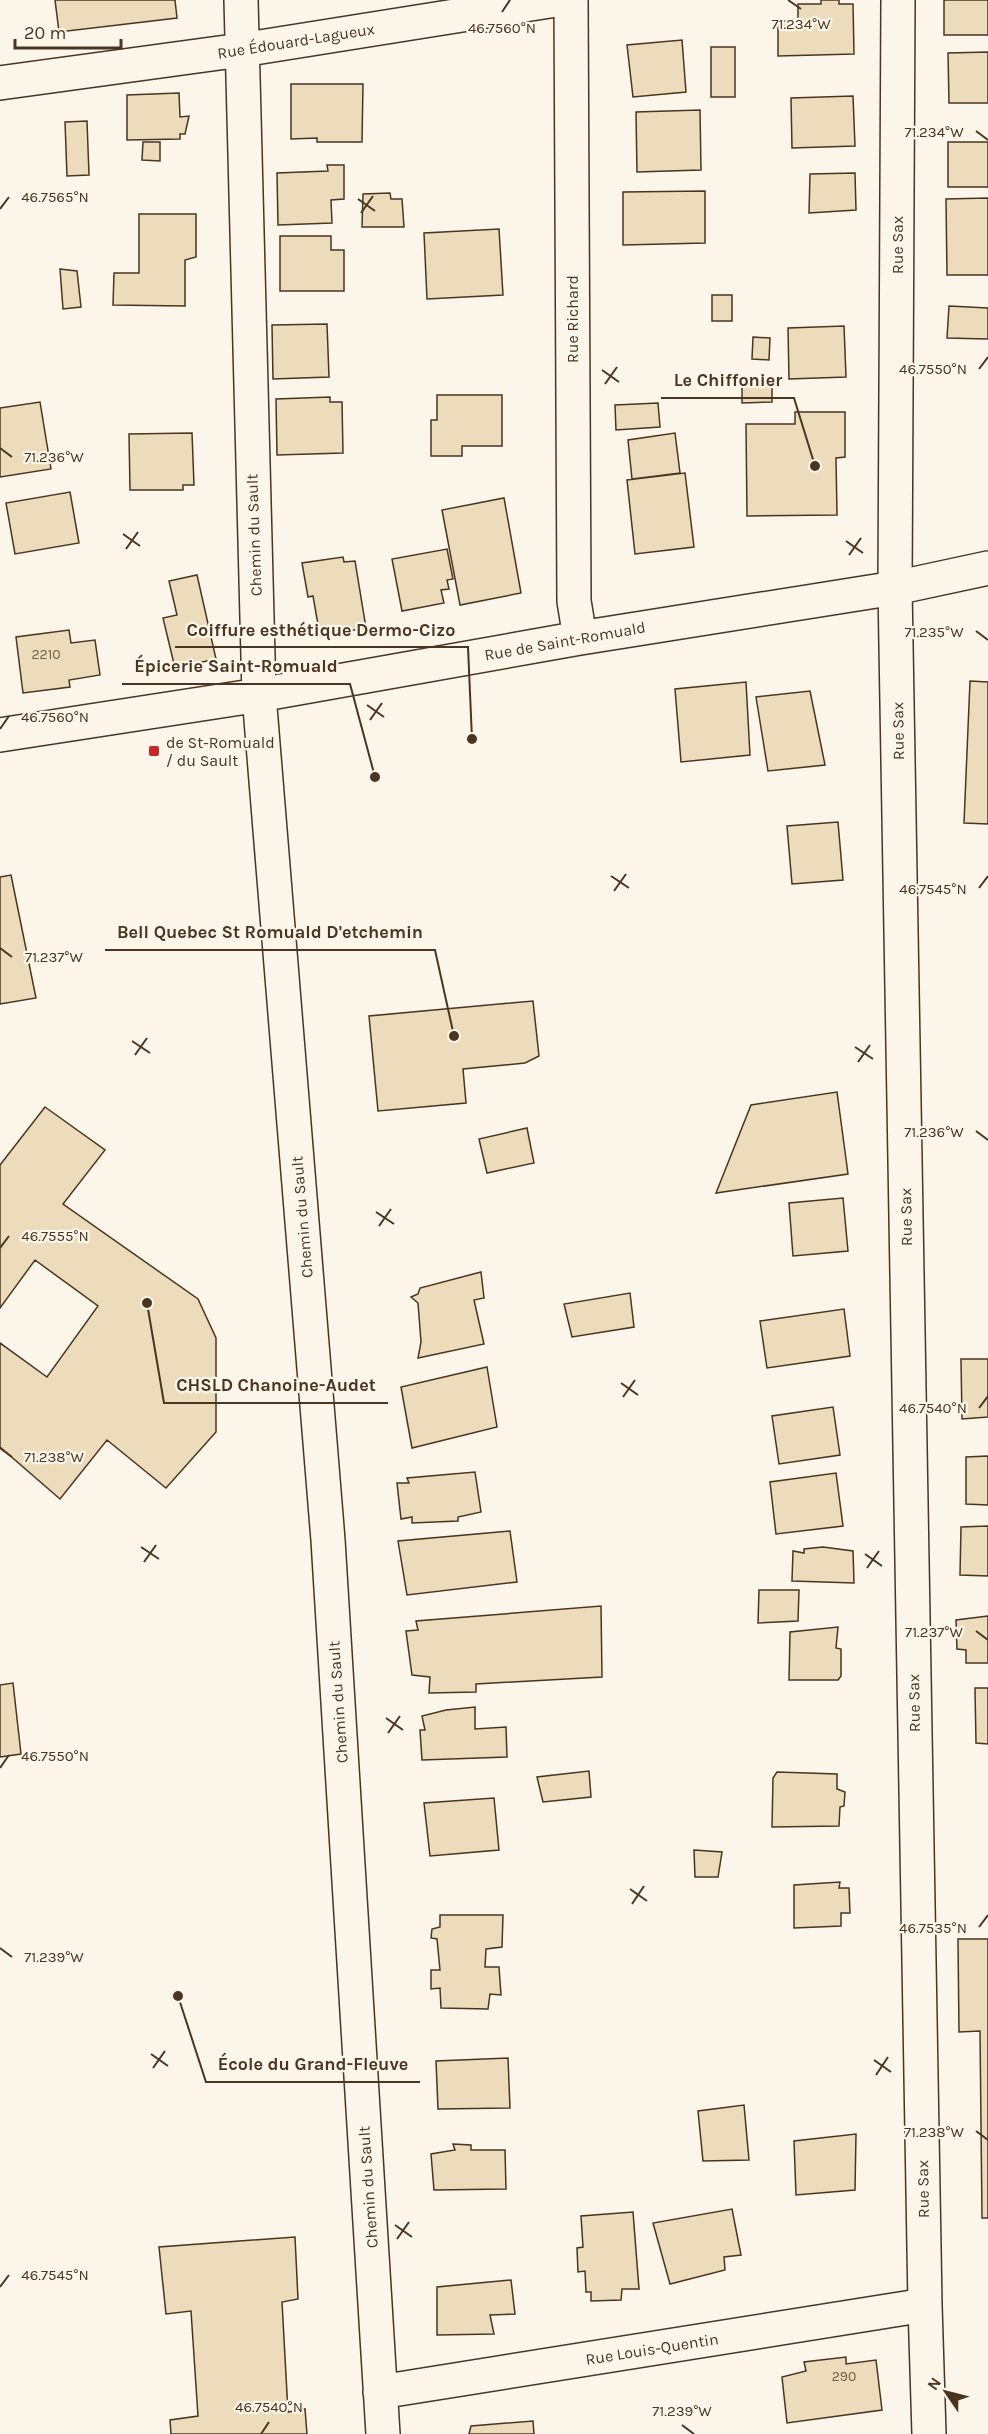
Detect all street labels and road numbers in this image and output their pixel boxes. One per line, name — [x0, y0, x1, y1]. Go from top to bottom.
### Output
street label: Rue Édouard-Lagueux — [216, 19, 376, 63]
street label: Rue Sax — [888, 216, 907, 274]
street label: Rue Richard — [563, 275, 582, 363]
street label: Chemin du Sault — [242, 473, 266, 597]
street label: Rue de Saint-Romuald — [483, 617, 647, 665]
street label: Rue Sax — [888, 702, 908, 760]
street label: Chemin du Sault — [287, 1155, 317, 1279]
street label: Rue Sax — [896, 1188, 916, 1246]
street label: Chemin du Sault — [324, 1640, 352, 1764]
street label: Rue Sax — [904, 1674, 924, 1732]
street label: Chemin du Sault — [354, 2125, 382, 2249]
street label: Rue Sax — [913, 2160, 933, 2218]
street label: Rue Louis-Quentin — [584, 2329, 720, 2369]

